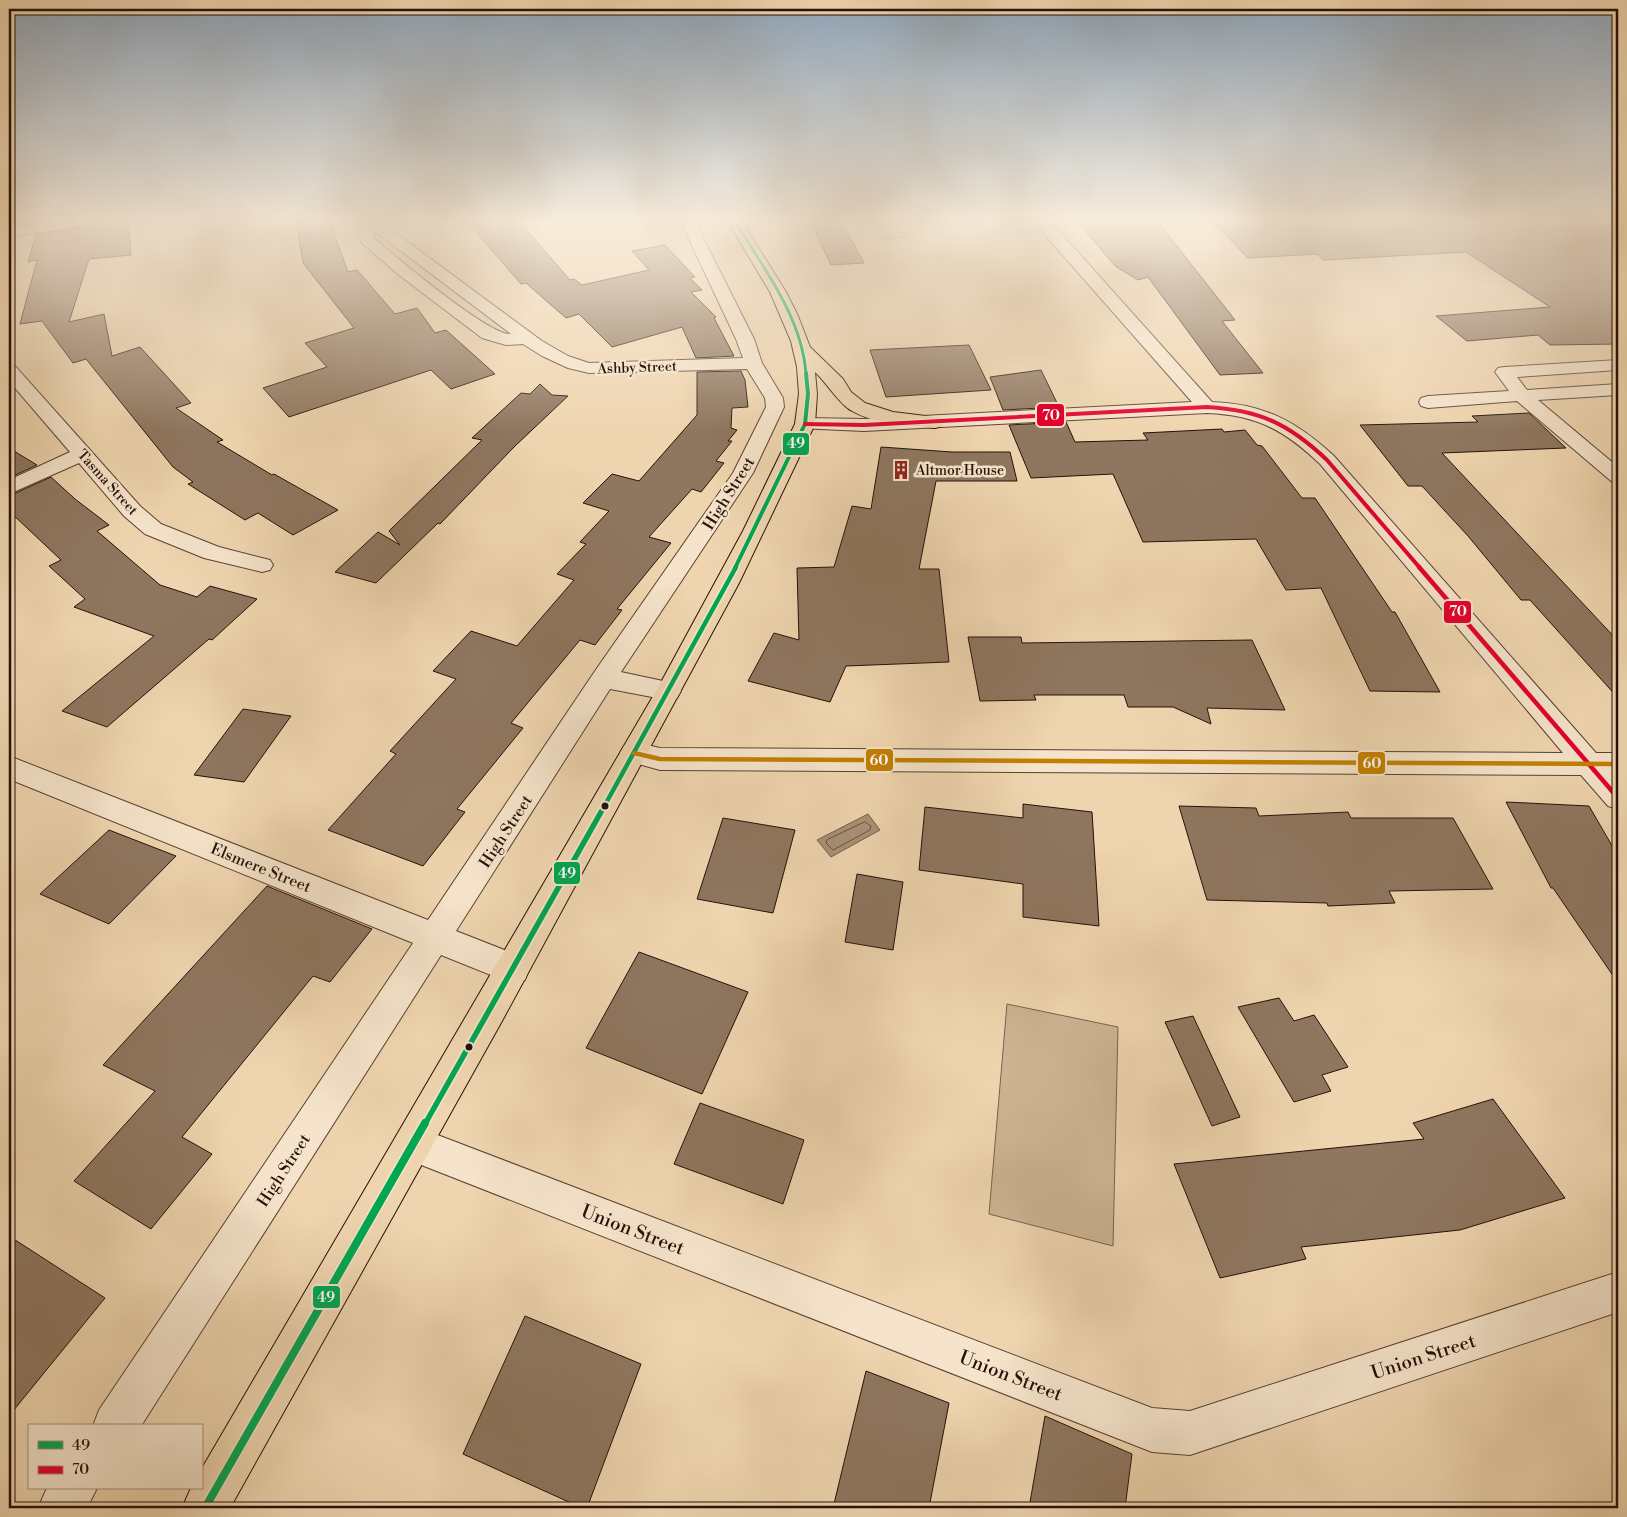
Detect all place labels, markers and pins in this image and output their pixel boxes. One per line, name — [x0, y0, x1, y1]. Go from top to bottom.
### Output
building icon: Altmor House — [890, 459, 912, 481]
place label: Altmor House — [915, 462, 1004, 480]
unlabelled marker — [600, 801, 610, 811]
unlabelled marker — [464, 1042, 474, 1052]

